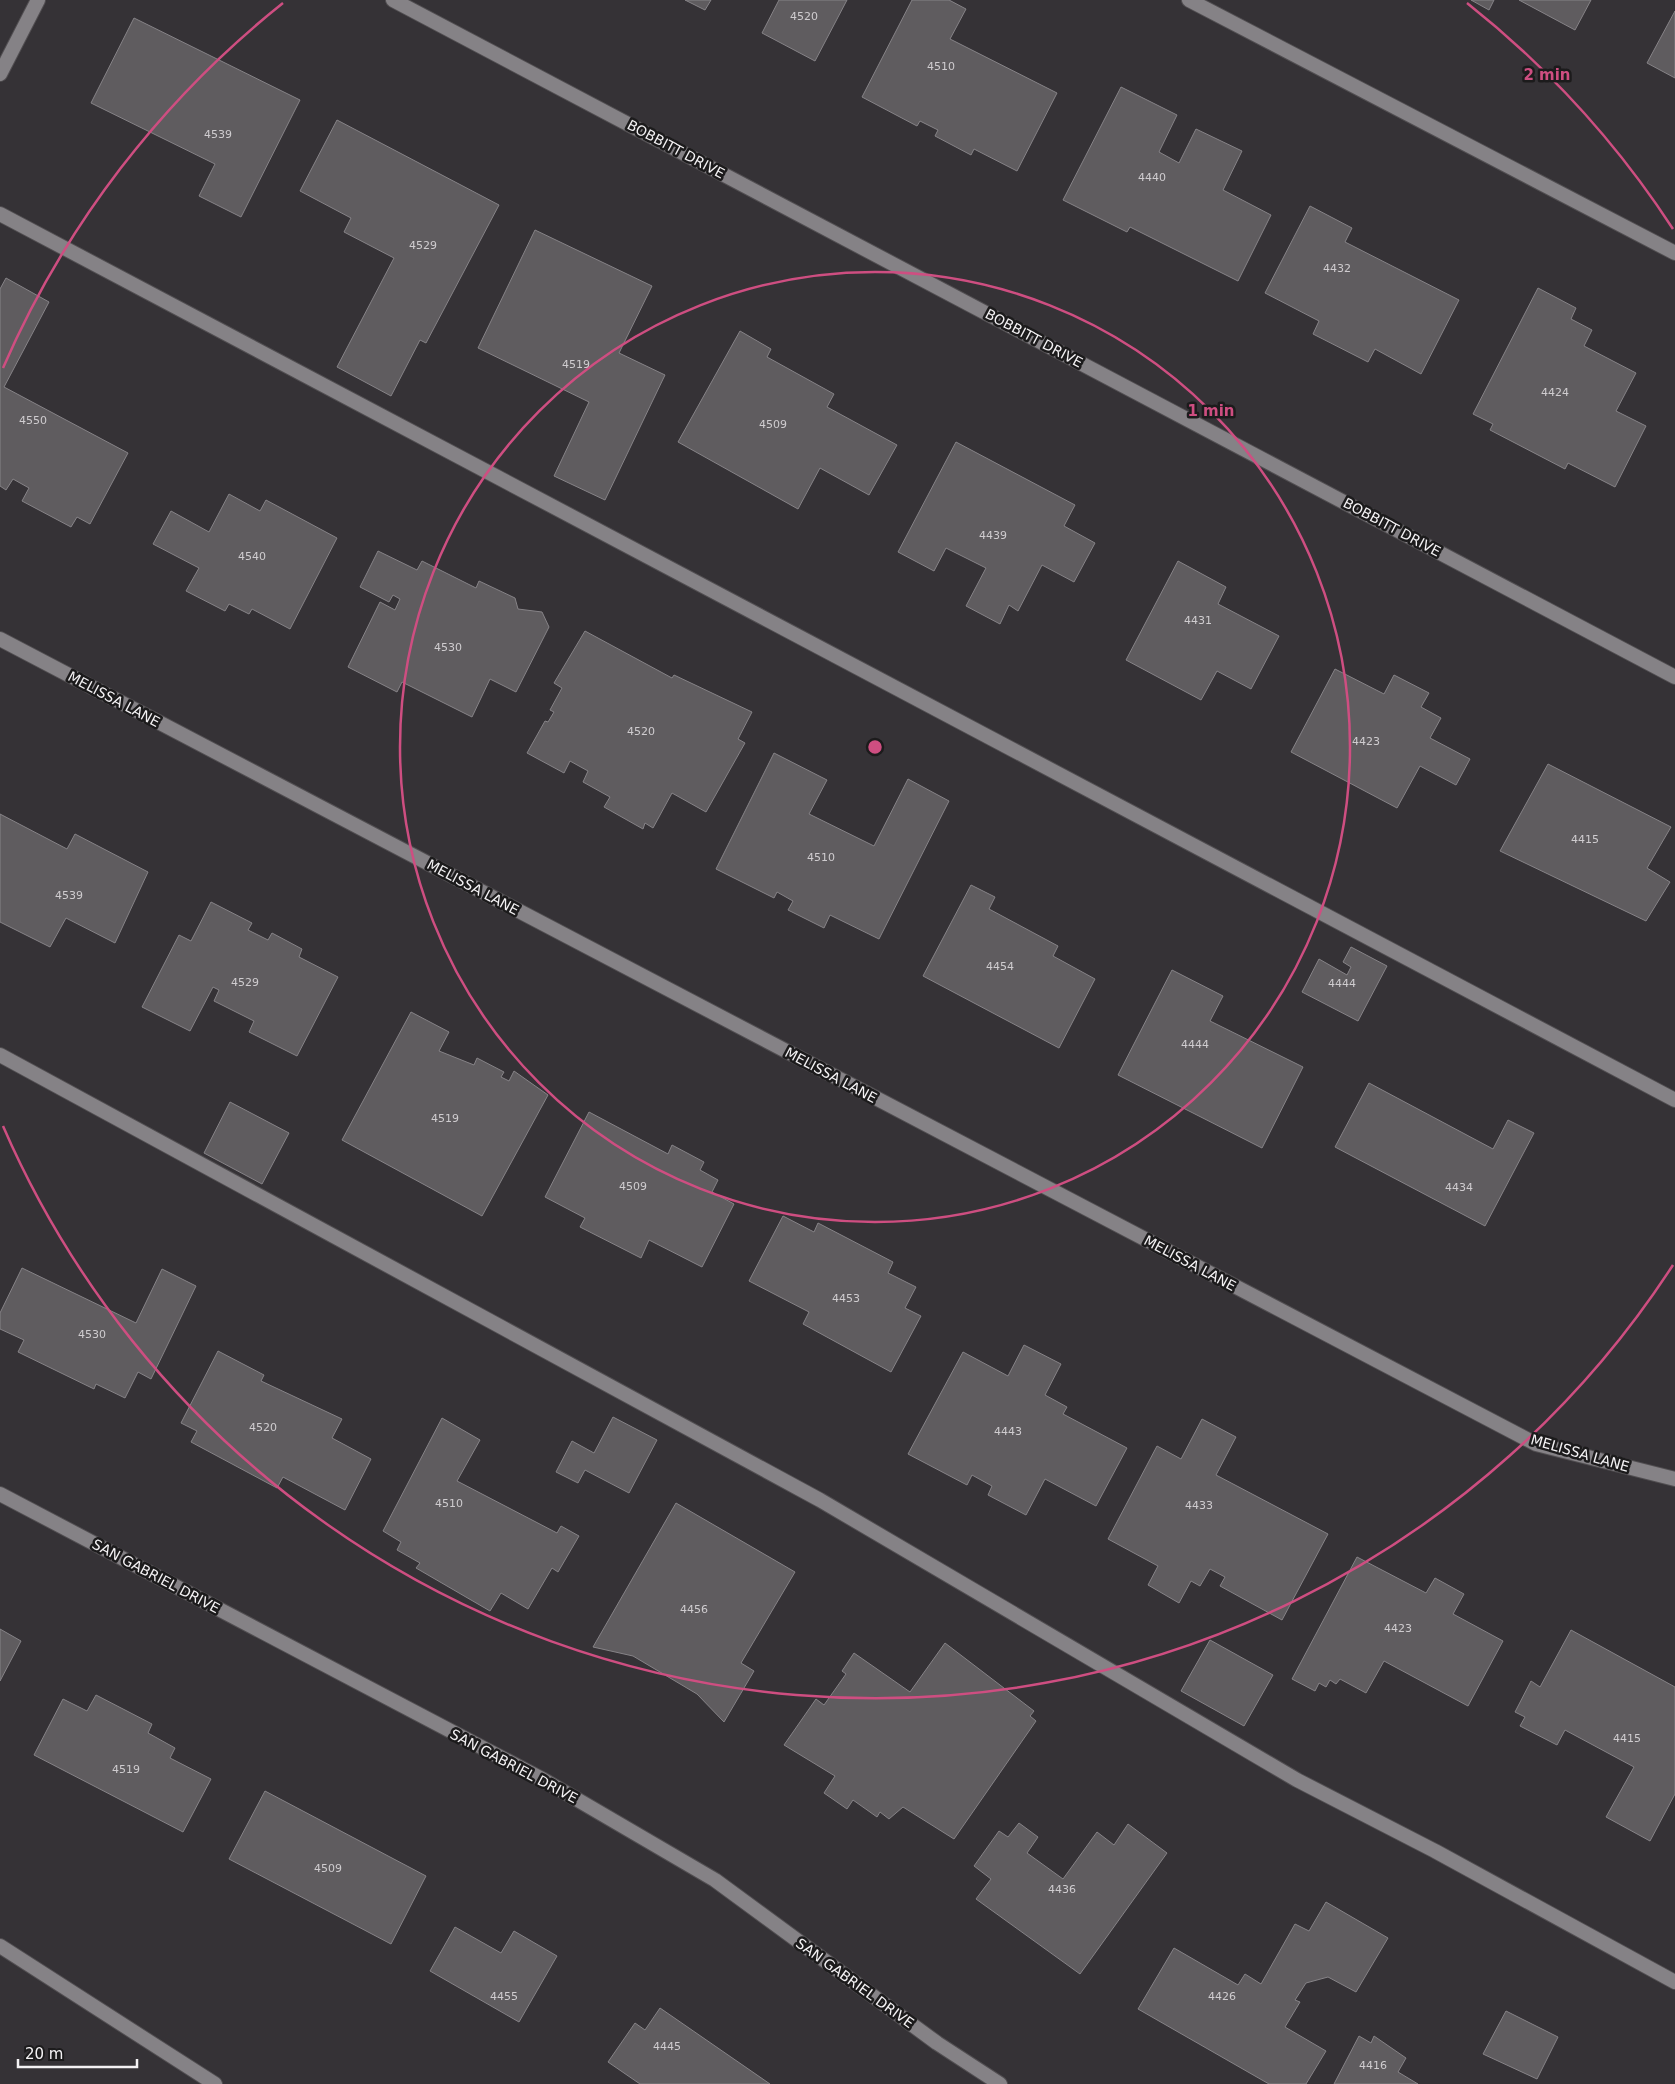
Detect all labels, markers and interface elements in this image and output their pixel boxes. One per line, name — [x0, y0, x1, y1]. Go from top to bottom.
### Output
house number: 4520 — [790, 10, 818, 23]
house number: 4510 — [927, 60, 955, 73]
text: 2 min — [1523, 66, 1571, 84]
street label: BOBBITT DRIVE — [625, 117, 727, 181]
house number: 4539 — [204, 128, 232, 141]
house number: 4440 — [1138, 171, 1166, 184]
house number: 4529 — [409, 239, 437, 252]
house number: 4432 — [1323, 262, 1351, 275]
street label: BOBBITT DRIVE — [983, 306, 1085, 370]
house number: 4519 — [562, 358, 590, 371]
house number: 4424 — [1541, 386, 1569, 399]
text: 1 min — [1187, 402, 1235, 420]
house number: 4550 — [19, 414, 47, 427]
house number: 4509 — [759, 418, 787, 431]
street label: BOBBITT DRIVE — [1341, 495, 1443, 559]
house number: 4439 — [979, 529, 1007, 542]
house number: 4540 — [238, 550, 266, 563]
house number: 4431 — [1184, 614, 1212, 627]
house number: 4530 — [434, 641, 462, 654]
street label: MELISSA LANE — [65, 668, 163, 730]
house number: 4520 — [627, 725, 655, 738]
house number: 4423 — [1352, 735, 1380, 748]
centre of rings — [866, 738, 884, 756]
house number: 4415 — [1571, 833, 1599, 846]
house number: 4510 — [807, 851, 835, 864]
street label: MELISSA LANE — [424, 856, 522, 918]
house number: 4539 — [55, 889, 83, 902]
house number: 4454 — [986, 960, 1014, 973]
house number: 4529 — [231, 976, 259, 989]
house number: 4444 — [1328, 977, 1356, 990]
house number: 4444 — [1181, 1038, 1209, 1051]
street label: MELISSA LANE — [782, 1044, 880, 1106]
house number: 4519 — [431, 1112, 459, 1125]
house number: 4509 — [619, 1180, 647, 1193]
house number: 4434 — [1445, 1181, 1473, 1194]
street label: MELISSA LANE — [1141, 1232, 1239, 1294]
house number: 4453 — [832, 1292, 860, 1305]
house number: 4530 — [78, 1328, 106, 1341]
house number: 4520 — [249, 1421, 277, 1434]
house number: 4443 — [994, 1425, 1022, 1438]
street label: MELISSA LANE — [1529, 1431, 1631, 1475]
house number: 4510 — [435, 1497, 463, 1510]
house number: 4433 — [1185, 1499, 1213, 1512]
street label: SAN GABRIEL DRIVE — [90, 1536, 222, 1616]
house number: 4456 — [680, 1603, 708, 1616]
house number: 4423 — [1384, 1622, 1412, 1635]
street label: SAN GABRIEL DRIVE — [448, 1726, 580, 1806]
house number: 4415 — [1613, 1732, 1641, 1745]
house number: 4519 — [112, 1763, 140, 1776]
house number: 4509 — [314, 1862, 342, 1875]
house number: 4436 — [1048, 1883, 1076, 1896]
street label: SAN GABRIEL DRIVE — [793, 1935, 917, 2031]
house number: 4455 — [490, 1990, 518, 2003]
house number: 4426 — [1208, 1990, 1236, 2003]
scale bar — [18, 2036, 136, 2068]
house number: 4445 — [653, 2040, 681, 2053]
text: 20 m — [25, 2045, 63, 2063]
house number: 4416 — [1359, 2059, 1387, 2072]

